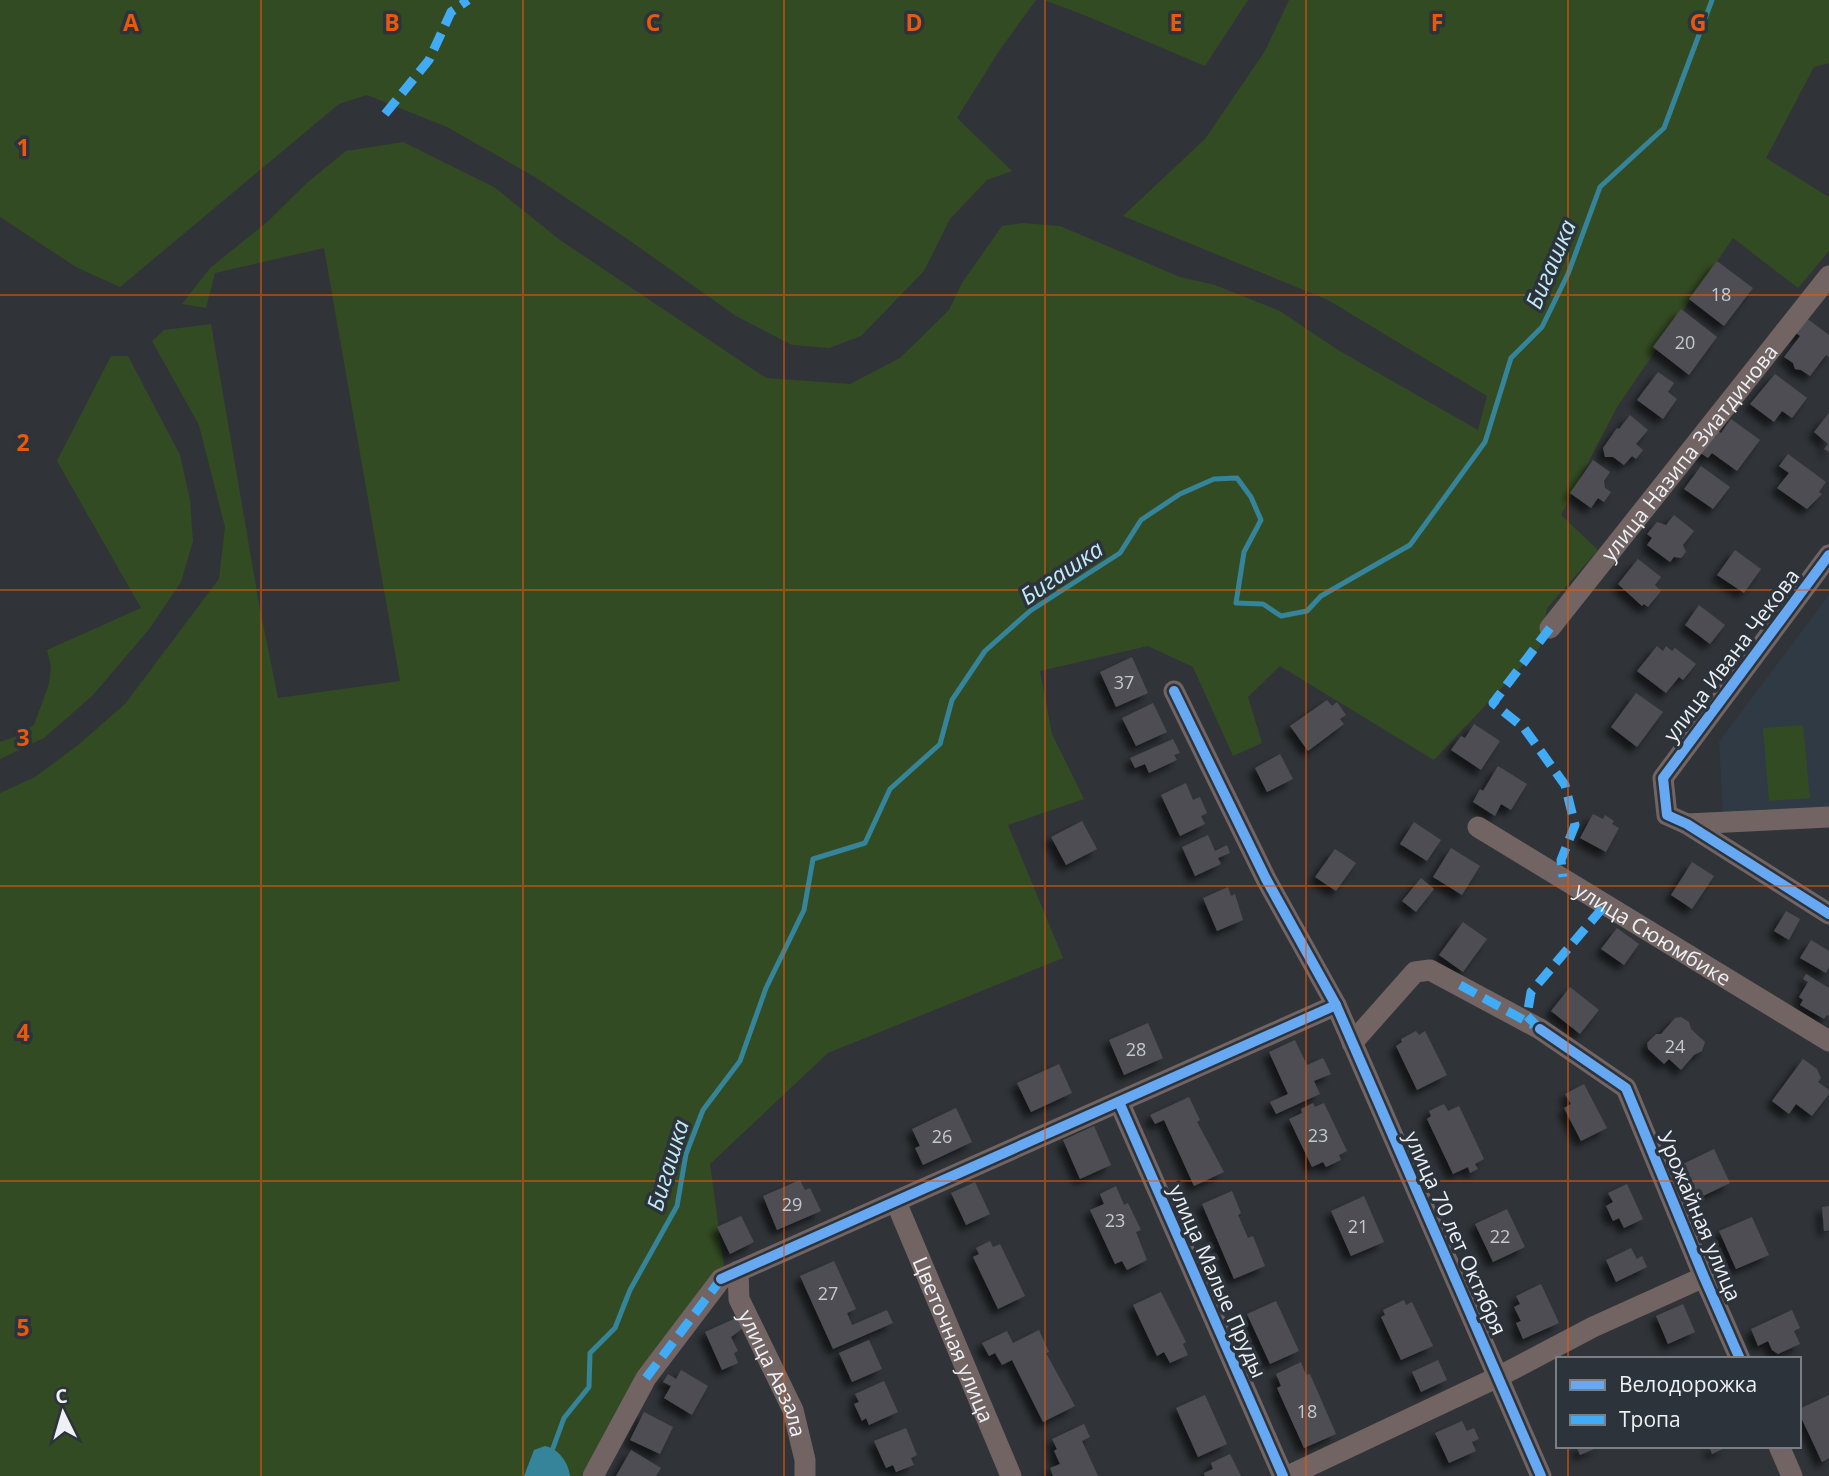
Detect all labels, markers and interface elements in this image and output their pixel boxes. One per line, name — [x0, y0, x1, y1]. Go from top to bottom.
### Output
text: A — [123, 6, 139, 38]
text: B — [384, 6, 400, 38]
text: C — [646, 6, 660, 38]
text: D — [905, 6, 923, 38]
text: E — [1170, 6, 1182, 38]
text: F — [1431, 6, 1443, 38]
text: G — [1690, 6, 1706, 38]
text: 1 — [16, 131, 30, 163]
water label: Бигашка — [1517, 215, 1583, 313]
house number: 18 — [1711, 282, 1731, 306]
house number: 20 — [1675, 330, 1695, 354]
street label: улица Назипа Зиатдинова — [1595, 338, 1784, 567]
text: 2 — [16, 426, 30, 458]
water label: Бигашка — [1013, 533, 1109, 611]
street label: улица Ивана Чекова — [1657, 563, 1805, 747]
house number: 37 — [1114, 670, 1134, 694]
text: 3 — [16, 721, 30, 753]
street label: улица Сююмбике — [1570, 875, 1736, 992]
text: 4 — [16, 1016, 30, 1048]
house number: 24 — [1665, 1034, 1685, 1058]
house number: 28 — [1126, 1037, 1146, 1061]
water label: Бигашка — [638, 1115, 696, 1215]
house number: 23 — [1308, 1123, 1328, 1147]
house number: 26 — [932, 1124, 952, 1148]
street label: улица 70 лет Октября — [1398, 1127, 1514, 1339]
street label: Урожайная улица — [1652, 1127, 1748, 1305]
street label: улица Малые Пруды — [1163, 1180, 1273, 1382]
house number: 29 — [782, 1192, 802, 1216]
house number: 23 — [1105, 1208, 1125, 1232]
house number: 21 — [1348, 1214, 1368, 1238]
house number: 22 — [1490, 1224, 1510, 1248]
street label: Цветочная улица — [906, 1252, 1001, 1427]
house number: 27 — [818, 1281, 838, 1305]
street label: улица Авзала — [732, 1305, 813, 1440]
text: 5 — [16, 1311, 30, 1343]
legend — [1556, 1357, 1801, 1448]
text: Велодорожка — [1619, 1370, 1757, 1398]
north arrow — [28, 1378, 98, 1448]
text: С — [54, 1383, 69, 1410]
house number: 18 — [1297, 1399, 1317, 1423]
text: Тропа — [1619, 1405, 1681, 1433]

